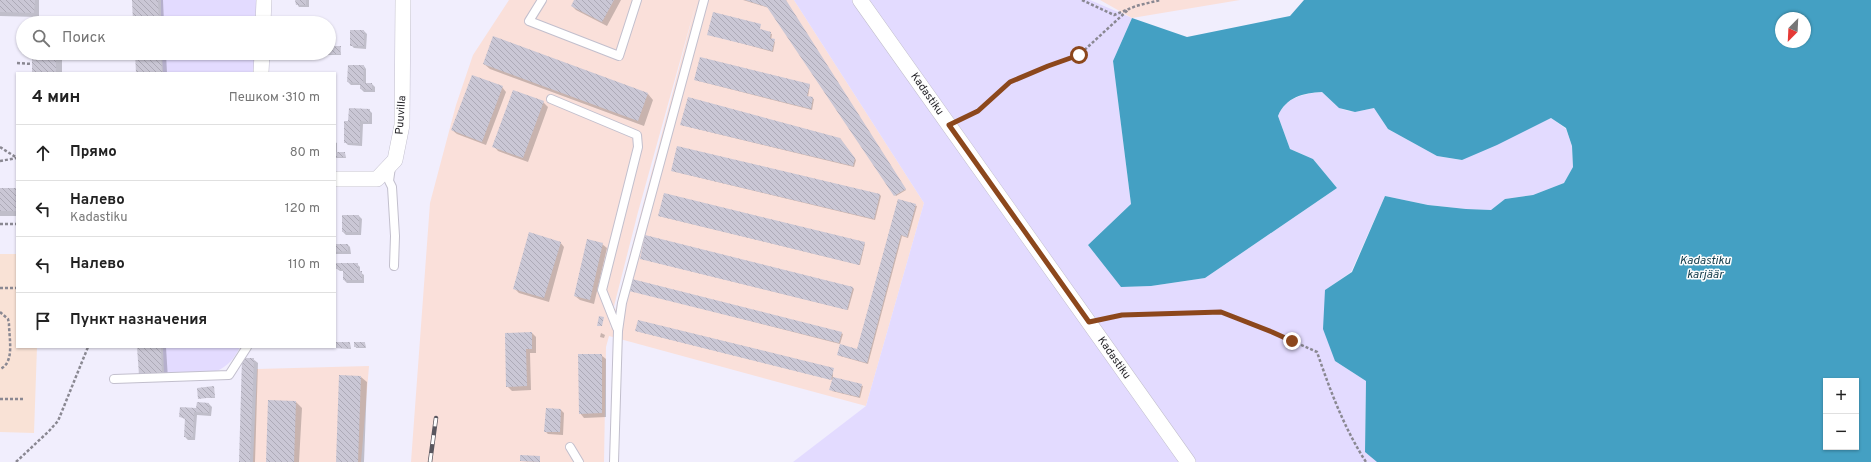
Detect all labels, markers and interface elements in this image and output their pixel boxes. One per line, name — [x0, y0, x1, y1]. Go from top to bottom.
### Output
north arrow — [1775, 12, 1811, 48]
search box — [16, 16, 336, 60]
icon: search — [30, 27, 52, 49]
text: Поиск — [62, 29, 106, 48]
route start — [1070, 46, 1088, 64]
street label: Kadastiku — [907, 70, 947, 118]
text: 4 мин — [32, 87, 80, 109]
text: Пешком · 310 m — [229, 90, 320, 106]
street label: Puuvilla — [393, 95, 409, 135]
icon: ahead — [32, 142, 54, 164]
text: Прямо — [70, 143, 117, 162]
text: 80 m — [290, 145, 320, 161]
text: Налево — [70, 191, 125, 210]
icon: left — [32, 198, 54, 220]
text: 120 m — [285, 201, 320, 217]
text: Kadastiku — [70, 210, 128, 226]
water label: Kadastiku karjäär — [1680, 253, 1731, 283]
icon: left — [32, 254, 54, 276]
text: Налево — [70, 255, 125, 274]
text: 110 m — [288, 257, 320, 273]
icon: arrive — [32, 310, 54, 332]
text: Пункт назначения — [70, 311, 207, 330]
route end — [1283, 332, 1301, 350]
street label: Kadastiku — [1094, 334, 1134, 382]
map controls — [1823, 378, 1859, 450]
button: + — [1823, 378, 1859, 414]
button: − — [1823, 414, 1859, 450]

